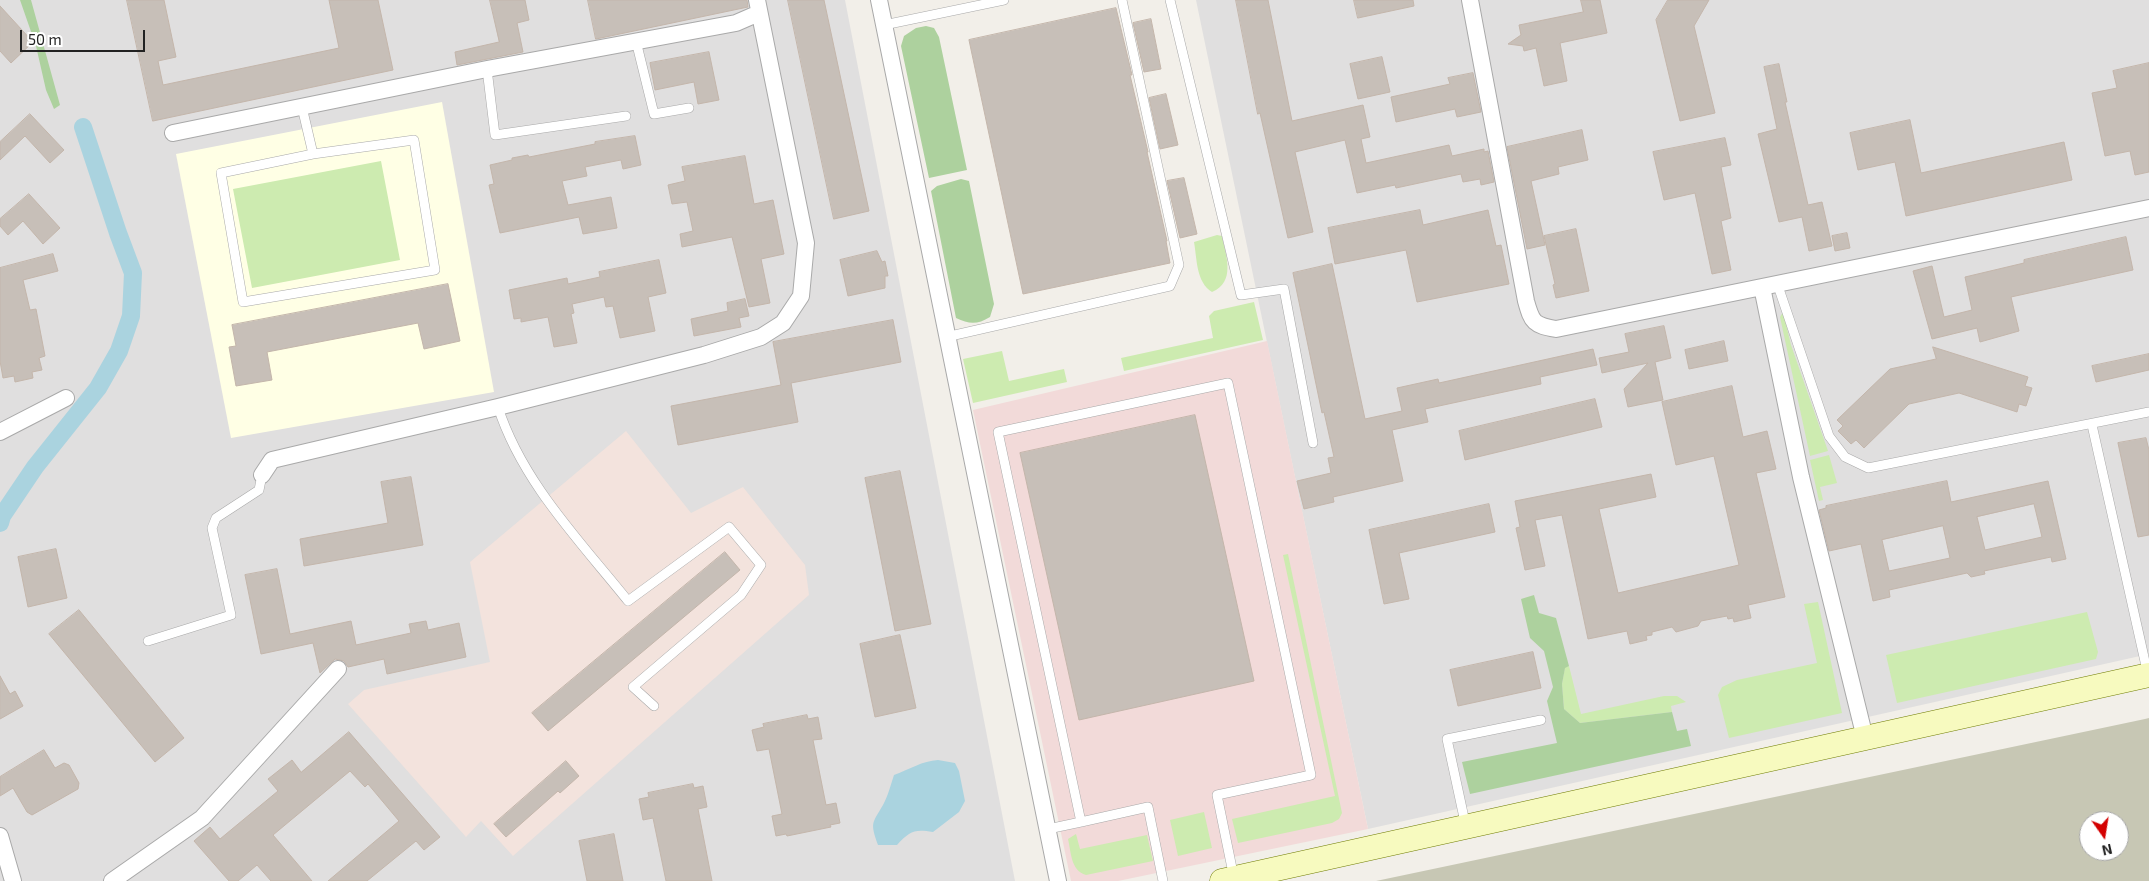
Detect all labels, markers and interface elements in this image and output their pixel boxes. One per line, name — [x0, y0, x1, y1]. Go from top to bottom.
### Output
scale bar — [22, 20, 148, 52]
text: 50 m — [28, 30, 62, 48]
north arrow — [2079, 811, 2129, 861]
text: N — [2100, 841, 2114, 860]

